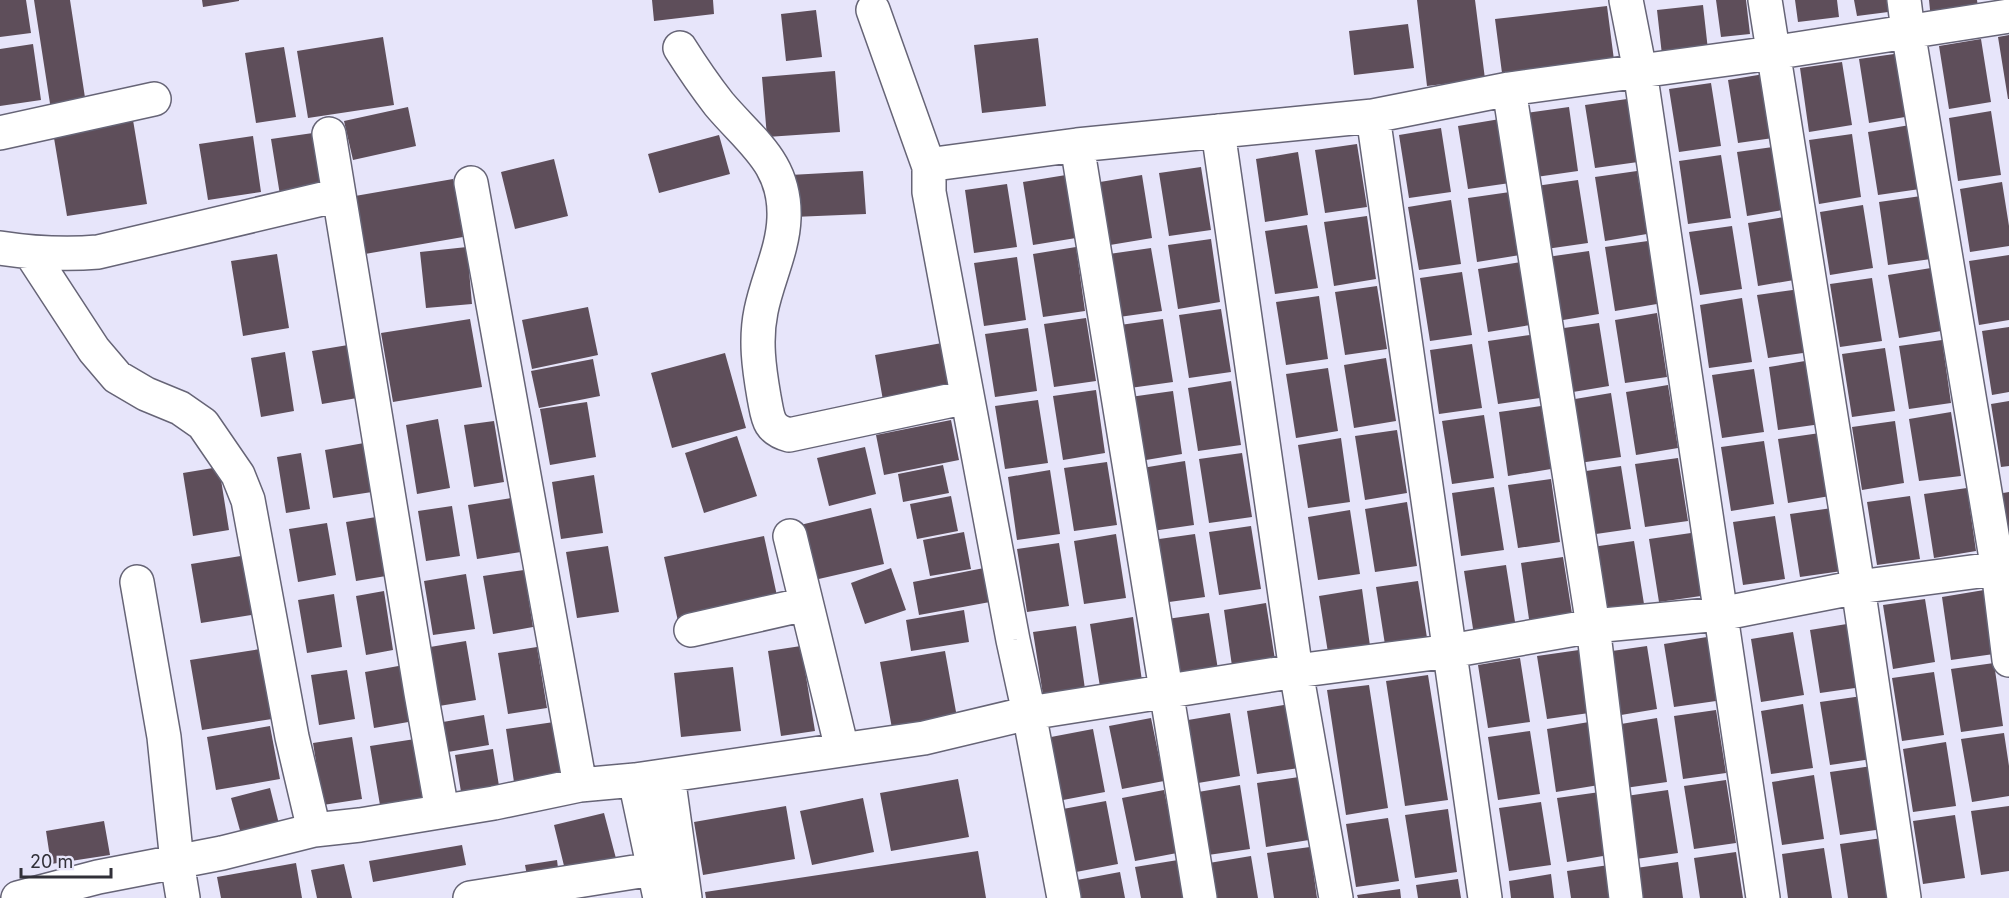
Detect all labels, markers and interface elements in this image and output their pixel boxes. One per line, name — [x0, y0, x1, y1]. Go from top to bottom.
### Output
scale bar — [21, 841, 111, 879]
text: 20 m — [30, 851, 73, 872]

